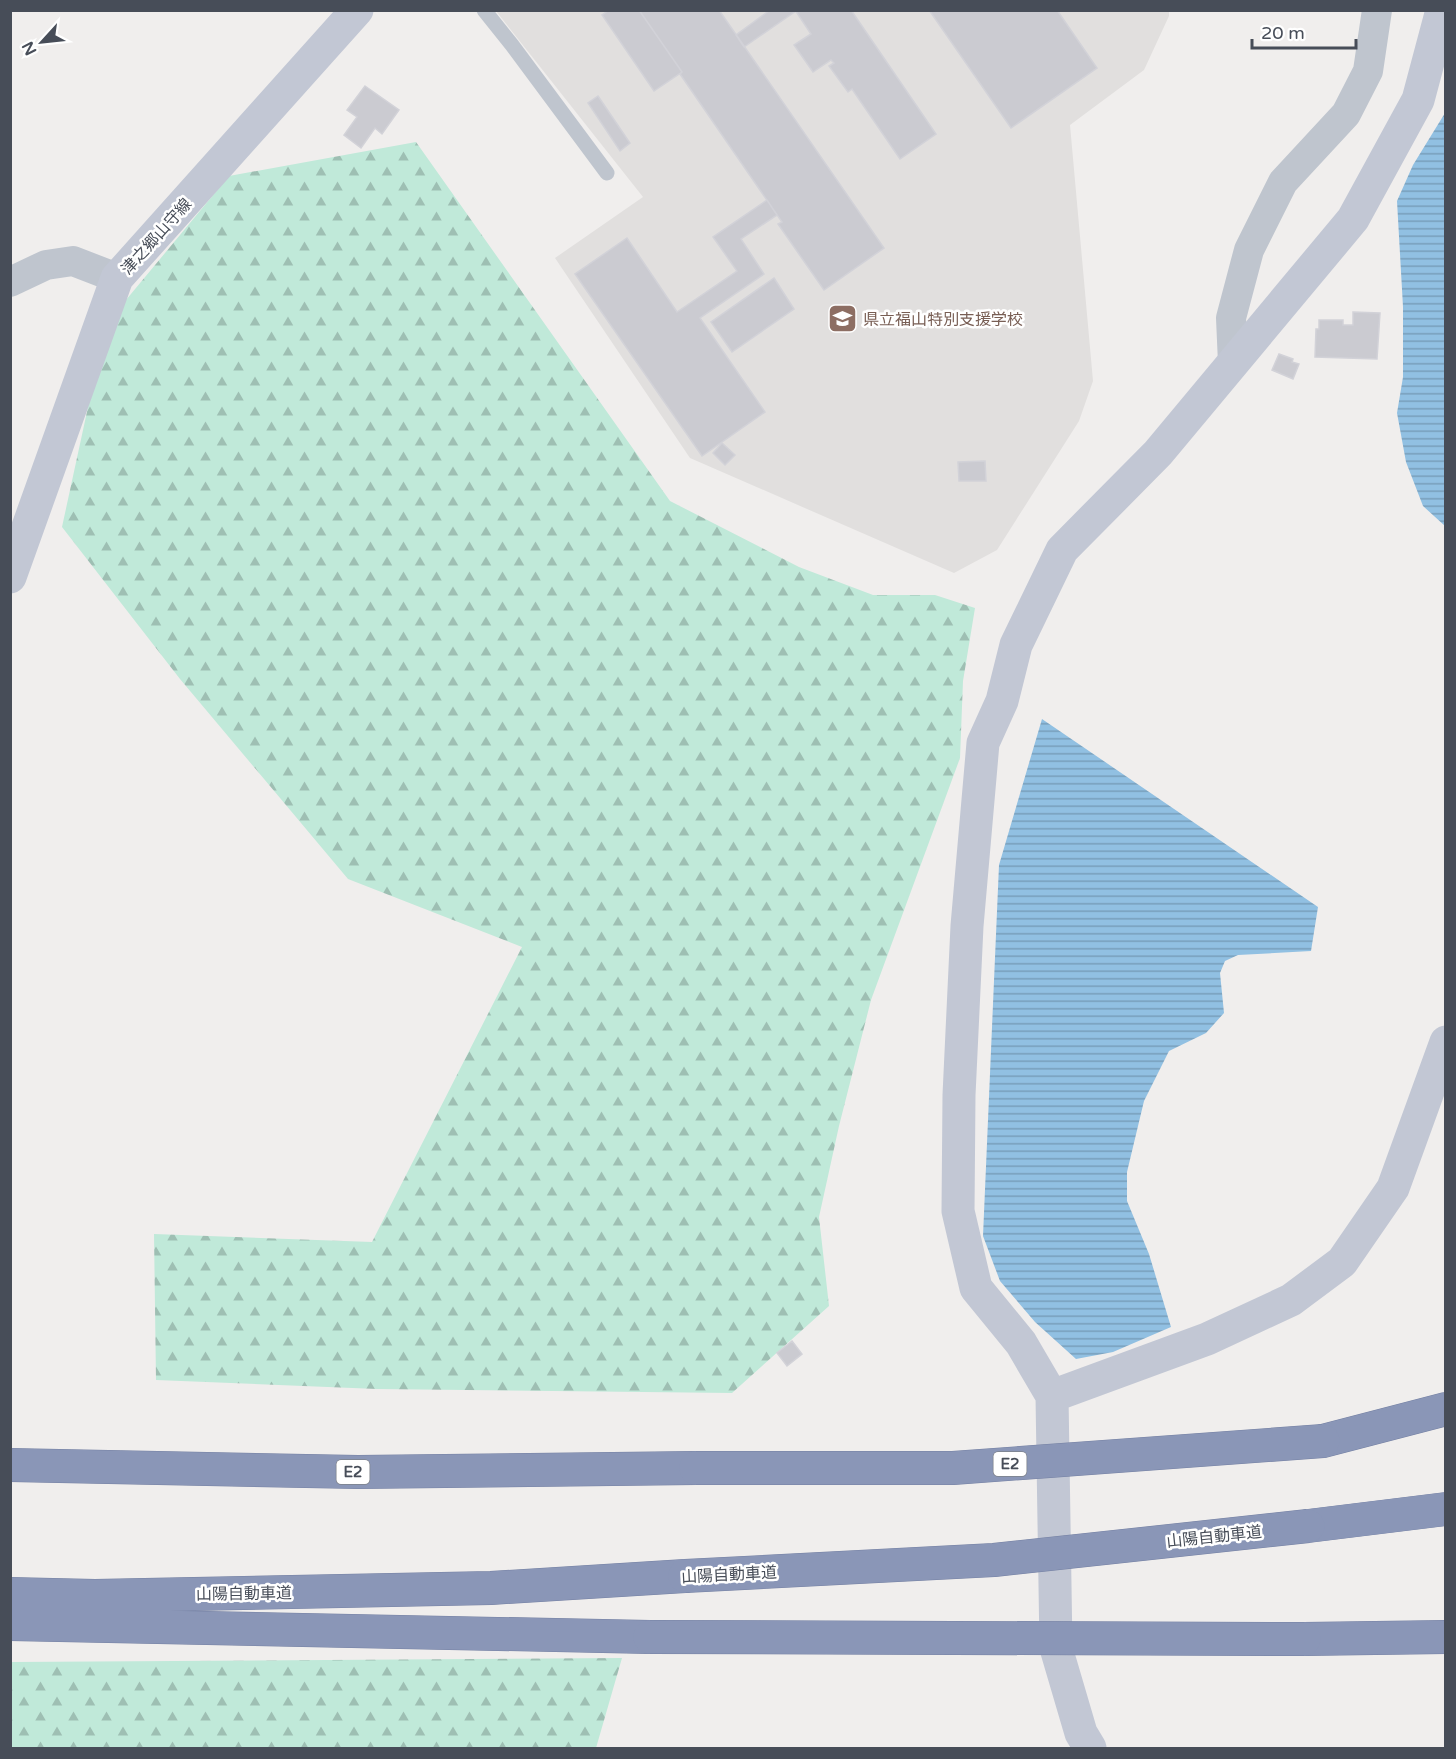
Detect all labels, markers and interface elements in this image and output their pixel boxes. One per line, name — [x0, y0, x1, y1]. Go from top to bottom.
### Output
north arrow — [12, 12, 72, 72]
scale bar — [1252, 12, 1356, 50]
text: 20 m — [1261, 22, 1305, 44]
text: N — [18, 38, 41, 59]
street label: 津之郷山守線 — [117, 194, 196, 279]
school or university icon: 県立福山特別支援学校 — [826, 303, 858, 335]
place label: 県立福山特別支援学校 — [863, 310, 1023, 330]
road number: E2 — [994, 1452, 1026, 1476]
road number: E2 — [336, 1460, 370, 1484]
street label: 山陽自動車道 — [1165, 1522, 1263, 1552]
street label: 山陽自動車道 — [681, 1562, 778, 1587]
street label: 山陽自動車道 — [196, 1583, 292, 1605]

